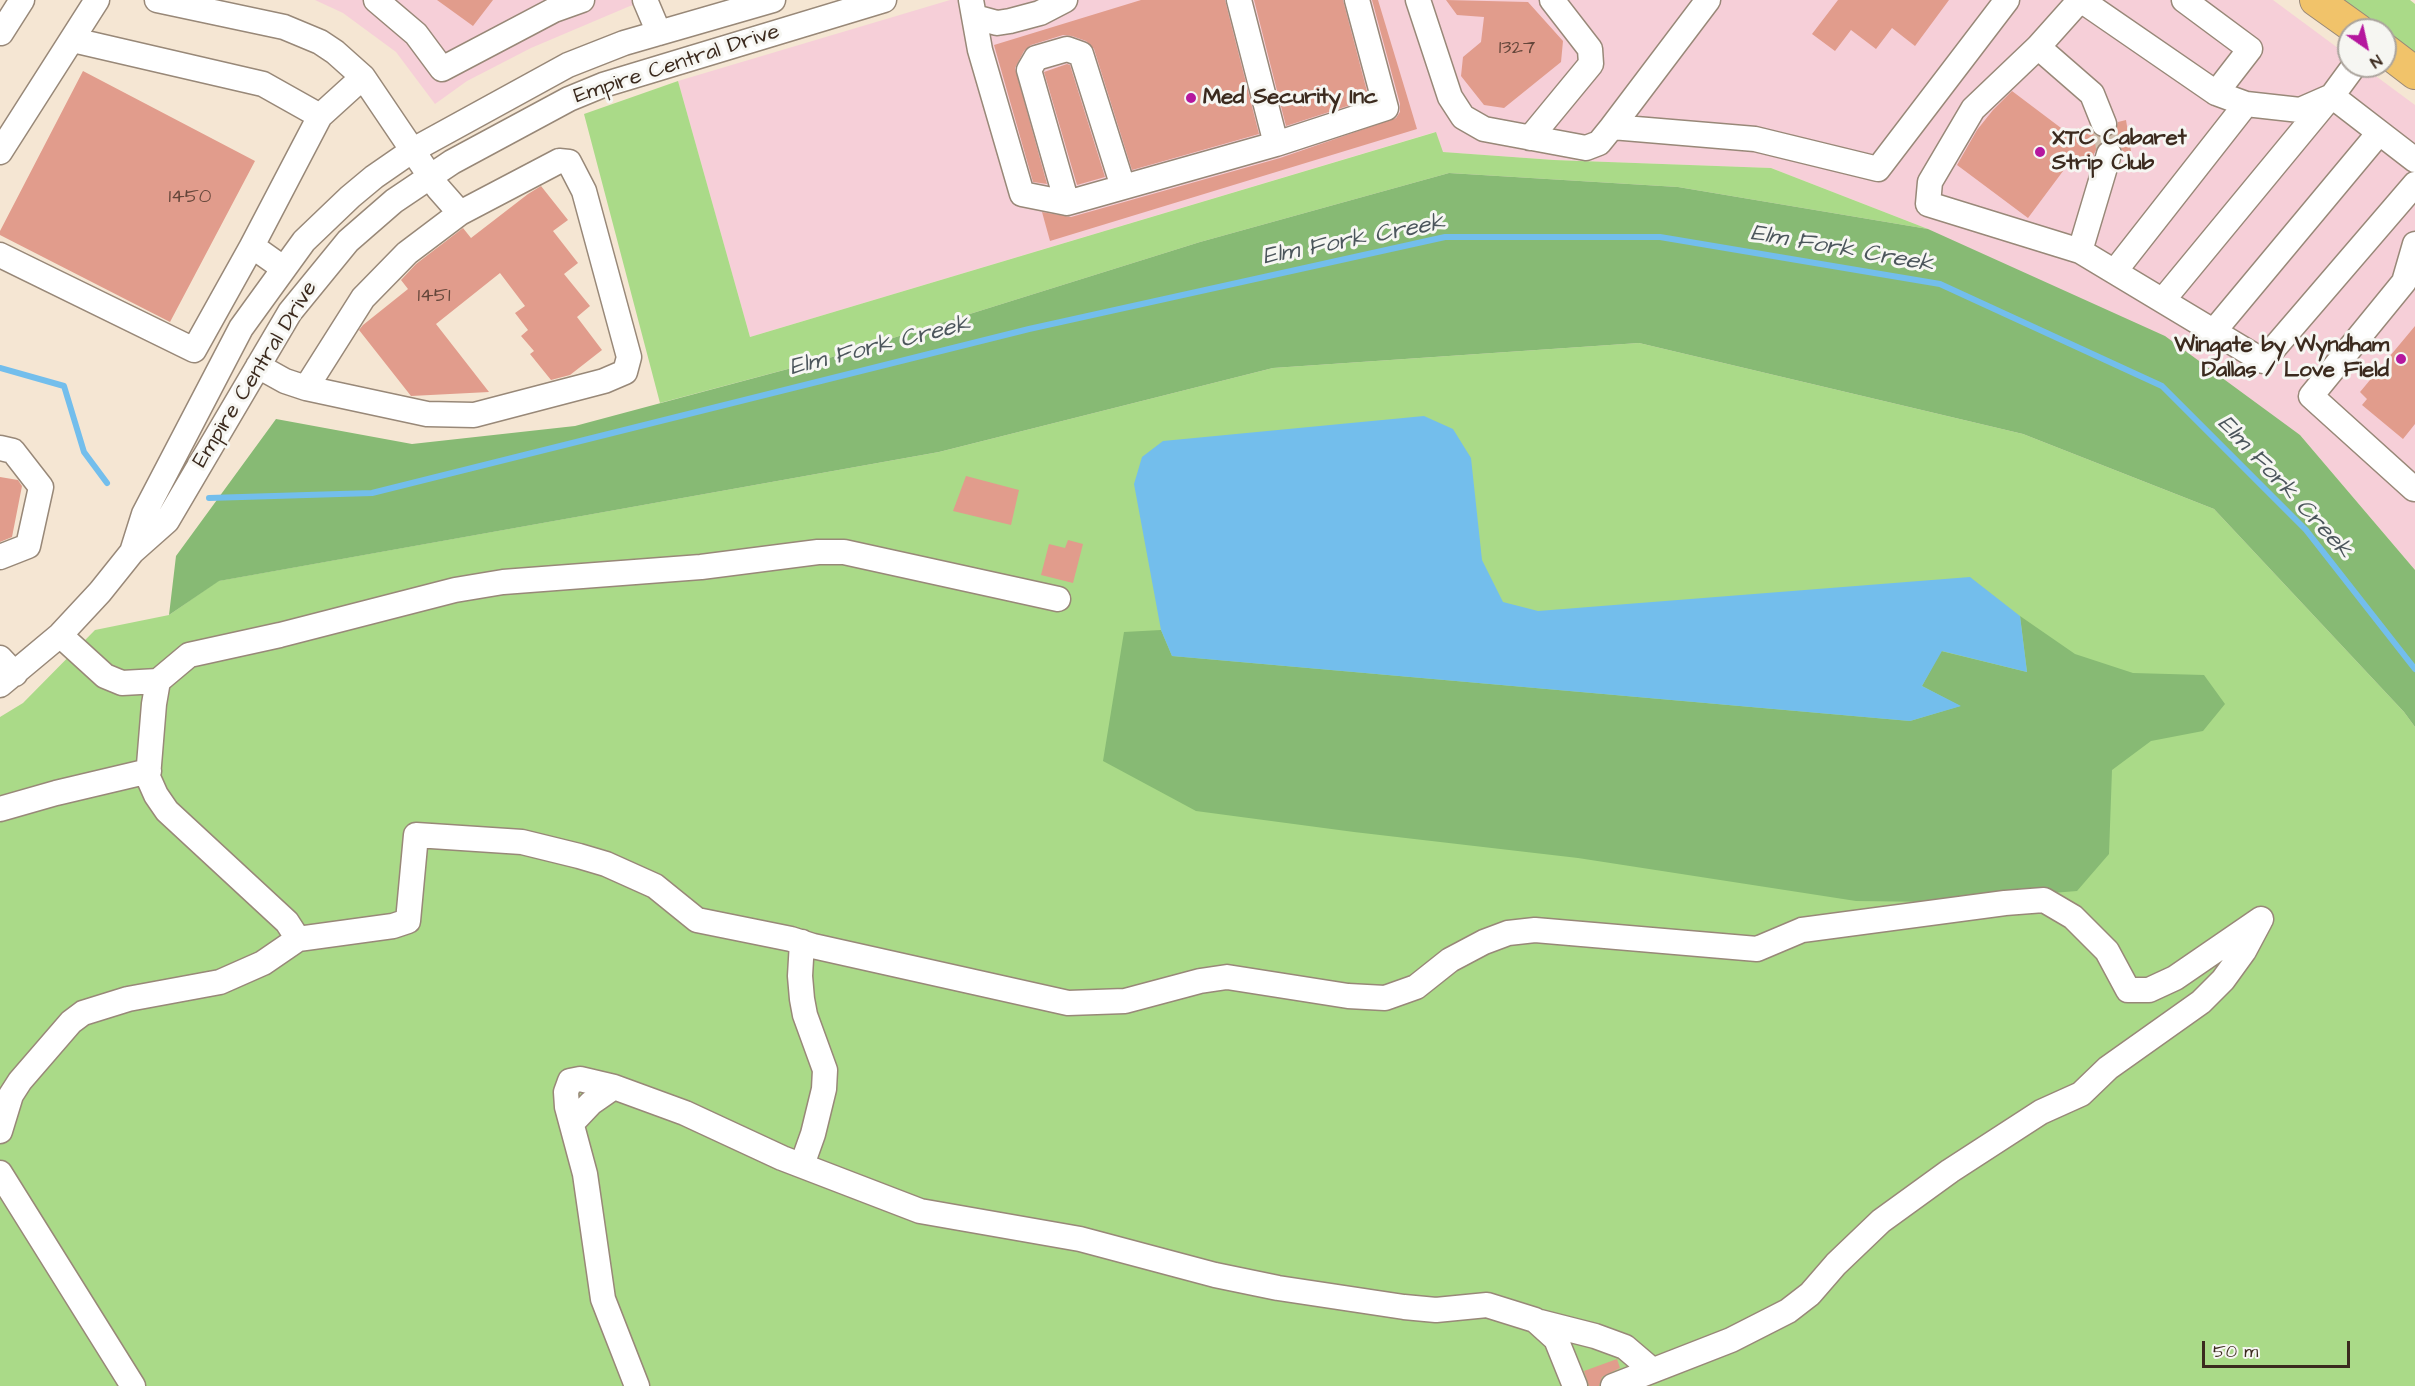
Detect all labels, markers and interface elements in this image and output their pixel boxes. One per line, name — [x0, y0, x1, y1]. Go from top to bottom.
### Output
north arrow — [2337, 18, 2397, 78]
street label: Empire Central Drive — [571, 19, 783, 111]
house number: 1327 — [1499, 37, 1535, 61]
text: N — [2366, 49, 2386, 73]
place label: Med Security Inc — [1203, 85, 1378, 111]
marker: Med Security Inc — [1184, 91, 1198, 105]
place label: XTC Cabaret Strip Club — [2052, 126, 2187, 178]
marker: XTC Cabaret Strip Club — [2033, 145, 2047, 159]
house number: 1450 — [169, 186, 211, 210]
water label: Elm Fork Creek — [1260, 209, 1448, 273]
water label: Elm Fork Creek — [1748, 220, 1936, 280]
street label: Empire Central Drive — [188, 277, 324, 473]
house number: 1451 — [418, 285, 450, 309]
water label: Elm Fork Creek — [787, 311, 973, 383]
place label: Wingate by Wyndham Dallas / Love Field — [2174, 333, 2389, 384]
marker: Wingate by Wyndham Dallas / Love Field — [2394, 352, 2408, 366]
water label: Elm Fork Creek — [2210, 411, 2358, 565]
scale bar — [2205, 1329, 2354, 1367]
text: 50 m — [2213, 1339, 2258, 1364]

